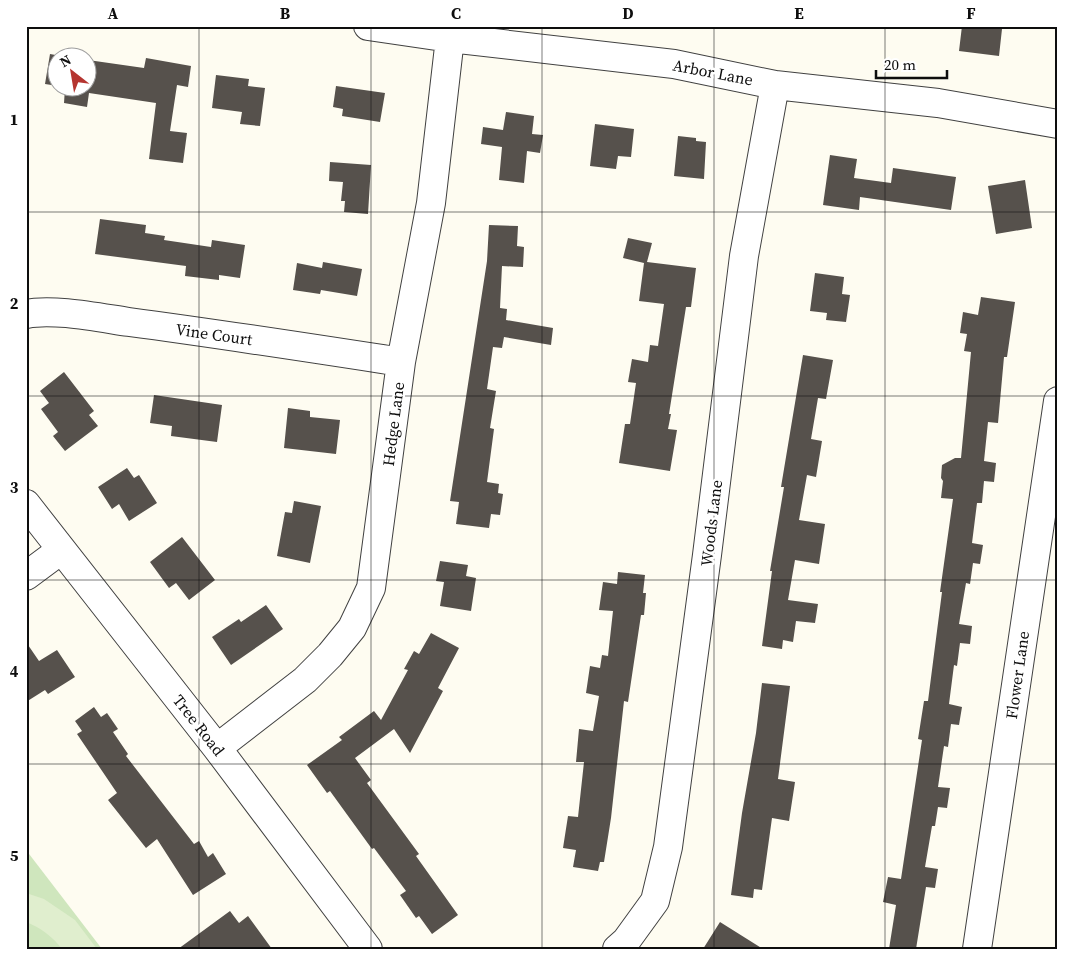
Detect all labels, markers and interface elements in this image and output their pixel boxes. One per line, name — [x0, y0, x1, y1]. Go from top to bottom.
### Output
text: A — [108, 2, 119, 24]
text: B — [280, 2, 291, 24]
text: C — [451, 2, 461, 24]
text: D — [622, 2, 634, 24]
text: E — [794, 2, 804, 24]
text: F — [966, 2, 976, 24]
north arrow — [48, 48, 98, 98]
scale bar — [876, 48, 948, 80]
text: N — [56, 50, 75, 72]
street label: Arbor Lane — [671, 53, 755, 91]
text: 20 m — [884, 54, 916, 75]
text: 1 — [10, 108, 18, 130]
text: 2 — [10, 292, 19, 314]
street label: Vine Court — [174, 318, 254, 350]
street label: Hedge Lane — [377, 381, 409, 467]
text: 3 — [10, 476, 19, 498]
street label: Woods Lane — [695, 478, 727, 568]
street label: Flower Lane — [1000, 629, 1034, 721]
text: 4 — [10, 660, 19, 682]
street label: Tree Road — [168, 690, 230, 760]
text: 5 — [10, 844, 19, 866]

